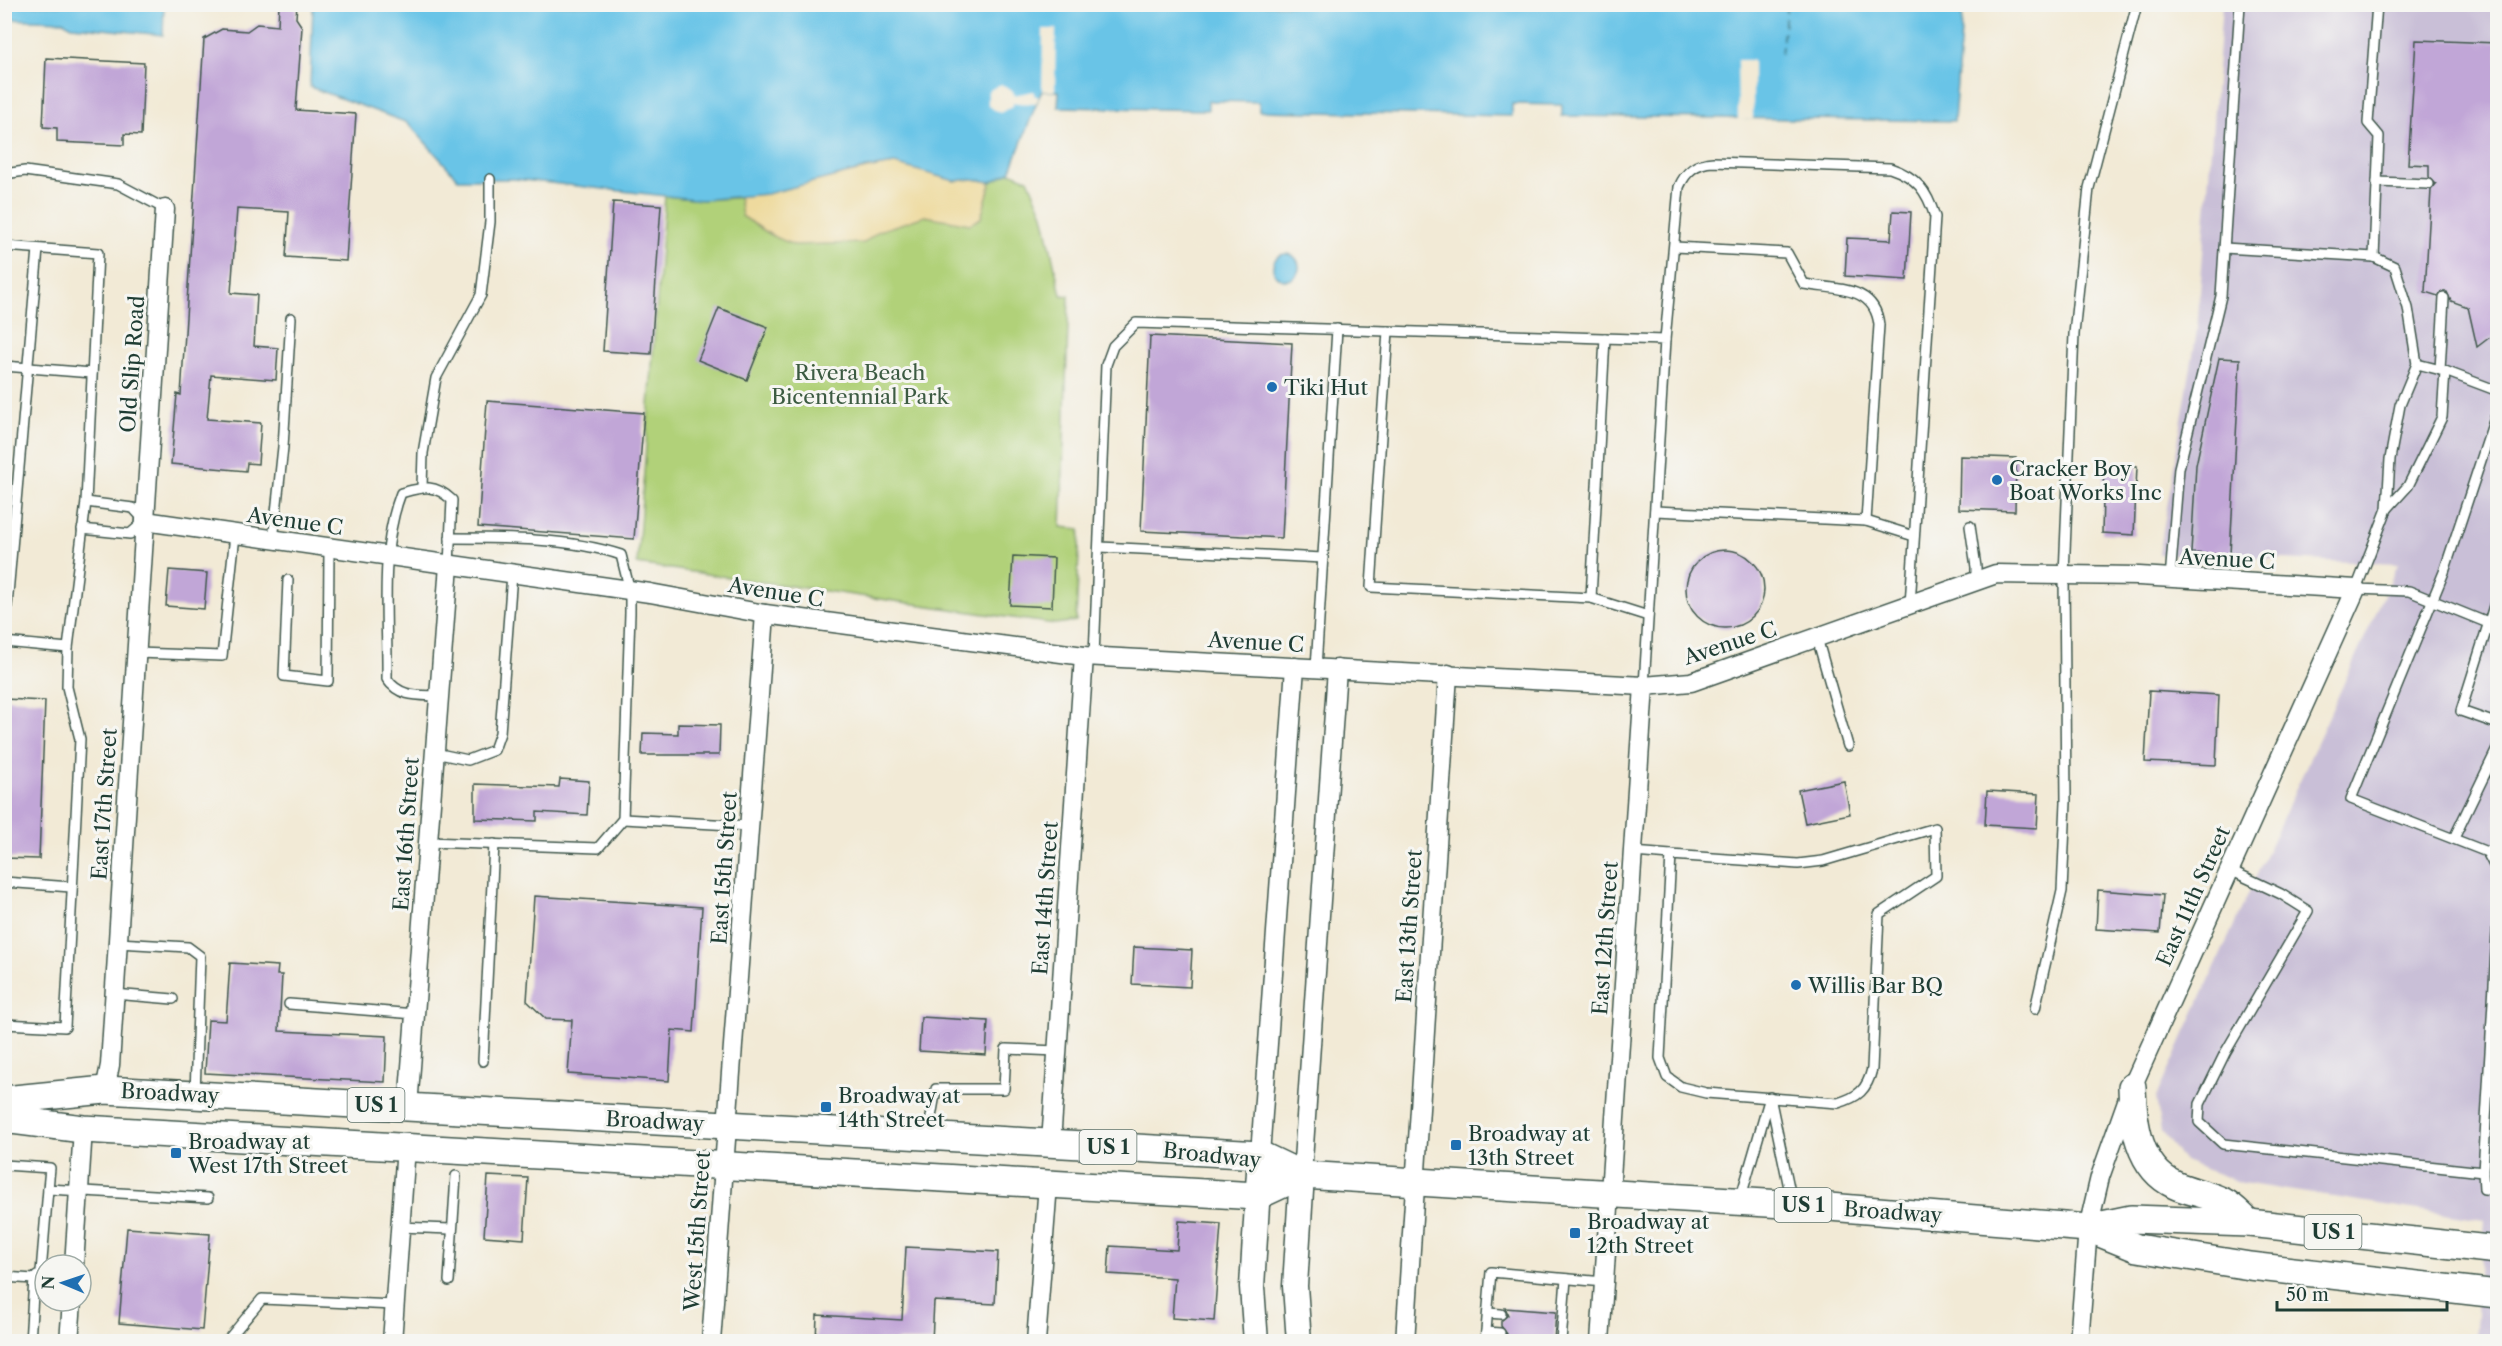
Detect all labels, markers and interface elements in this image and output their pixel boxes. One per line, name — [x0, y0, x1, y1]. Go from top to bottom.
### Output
street label: Old Slip Road — [115, 294, 149, 434]
park label: Rivera Beach Bicentennial Park — [771, 360, 950, 409]
place label: Tiki Hut — [1284, 375, 1369, 400]
marker: Tiki Hut — [1265, 380, 1279, 394]
place label: Cracker Boy Boat Works Inc — [2009, 456, 2162, 505]
marker: Cracker Boy Boat Works Inc — [1990, 473, 2004, 487]
street label: Avenue C — [245, 502, 344, 540]
street label: Avenue C — [2177, 544, 2276, 574]
street label: Avenue C — [725, 572, 826, 612]
street label: Avenue C — [1679, 616, 1780, 670]
street label: Avenue C — [1206, 627, 1305, 657]
street label: East 17th Street — [86, 727, 122, 881]
street label: East 16th Street — [388, 756, 424, 912]
street label: East 15th Street — [706, 790, 742, 945]
street label: East 14th Street — [1027, 820, 1063, 976]
street label: East 11th Street — [2151, 821, 2235, 970]
street label: East 13th Street — [1391, 848, 1427, 1004]
street label: East 12th Street — [1587, 860, 1623, 1016]
place label: Willis Bar BQ — [1807, 973, 1943, 998]
marker: Willis Bar BQ — [1789, 978, 1803, 992]
street label: Broadway — [120, 1078, 220, 1108]
place label: Broadway at 14th Street — [838, 1083, 961, 1132]
road number: US 1 — [348, 1088, 404, 1122]
marker: Broadway at 14th Street — [819, 1100, 833, 1114]
street label: Broadway — [605, 1106, 705, 1136]
place label: Broadway at 13th Street — [1468, 1121, 1591, 1170]
place label: Broadway at West 17th Street — [187, 1129, 348, 1178]
road number: US 1 — [1080, 1130, 1136, 1164]
street label: Broadway — [1162, 1137, 1263, 1173]
marker: Broadway at 13th Street — [1449, 1138, 1463, 1152]
marker: Broadway at West 17th Street — [169, 1146, 183, 1160]
street label: West 15th Street — [679, 1149, 715, 1313]
road number: US 1 — [1774, 1188, 1832, 1222]
street label: Broadway — [1843, 1196, 1943, 1228]
place label: Broadway at 12th Street — [1587, 1209, 1710, 1258]
road number: US 1 — [2304, 1215, 2362, 1249]
marker: Broadway at 12th Street — [1568, 1226, 1582, 1240]
north arrow — [33, 1253, 93, 1313]
scale bar — [2277, 1274, 2446, 1312]
text: N — [38, 1275, 58, 1290]
text: 50 m — [2286, 1284, 2329, 1306]

